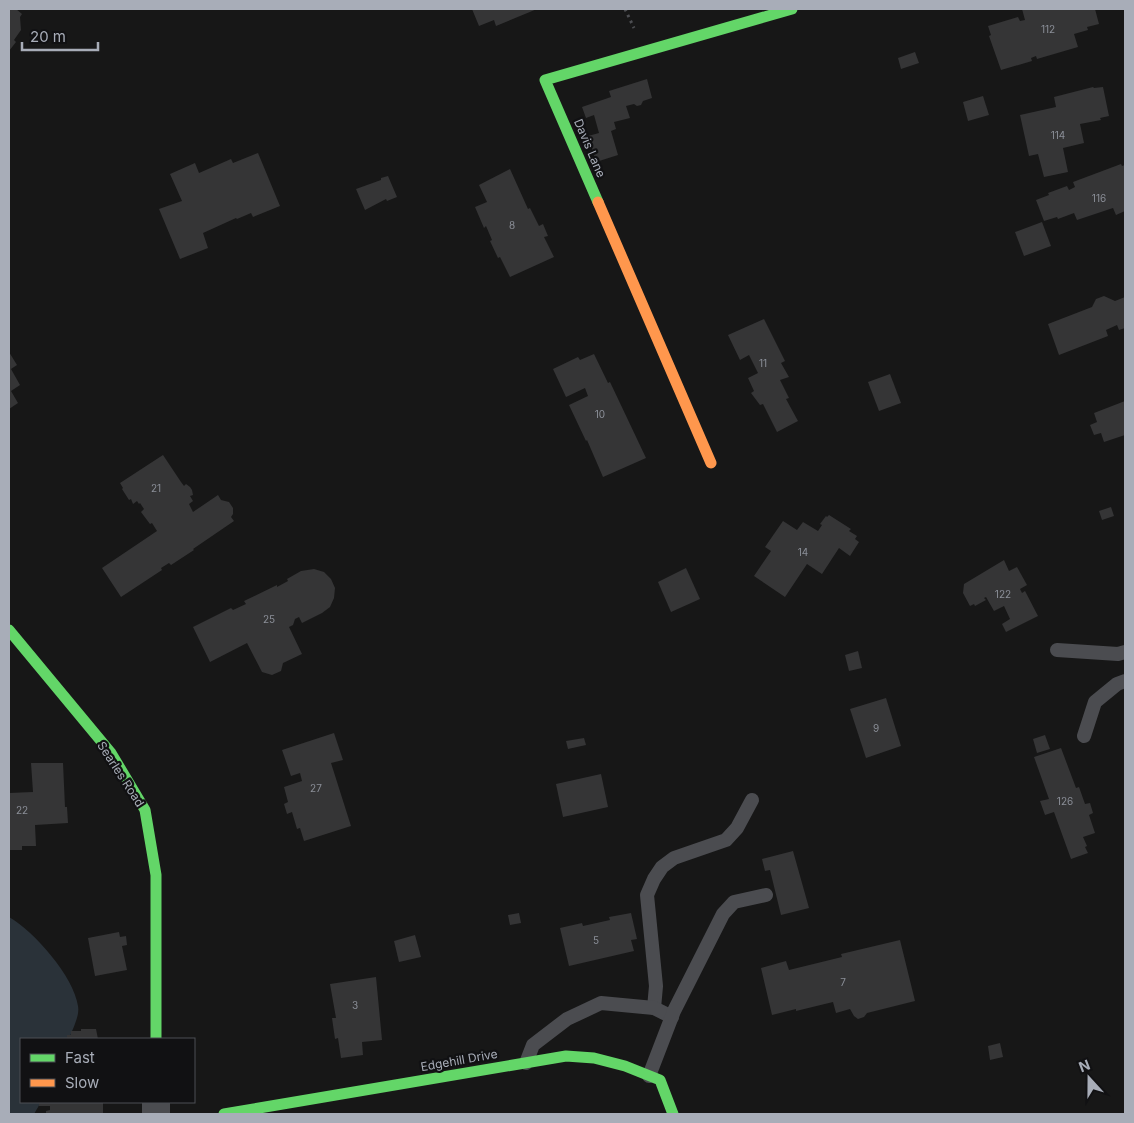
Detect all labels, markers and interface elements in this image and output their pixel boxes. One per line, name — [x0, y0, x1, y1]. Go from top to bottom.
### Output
scale bar — [22, 20, 99, 52]
house number: 112 — [1041, 23, 1055, 35]
text: 20 m — [30, 27, 66, 46]
street label: Davis Lane — [571, 116, 609, 180]
house number: 114 — [1051, 129, 1065, 141]
house number: 116 — [1092, 192, 1106, 204]
house number: 8 — [509, 219, 515, 231]
house number: 11 — [759, 357, 767, 369]
house number: 10 — [595, 408, 605, 420]
house number: 21 — [151, 482, 161, 494]
house number: 14 — [798, 546, 808, 558]
house number: 122 — [995, 588, 1011, 600]
house number: 25 — [263, 613, 275, 625]
house number: 9 — [873, 722, 879, 734]
street label: Searles Road — [94, 739, 148, 809]
house number: 27 — [310, 782, 322, 794]
house number: 126 — [1057, 795, 1073, 807]
house number: 22 — [16, 804, 28, 816]
house number: 5 — [593, 934, 599, 946]
house number: 7 — [840, 976, 846, 988]
house number: 3 — [352, 999, 358, 1011]
legend — [20, 1038, 195, 1103]
street label: Edgehill Drive — [419, 1046, 499, 1074]
text: Fast — [65, 1048, 95, 1067]
north arrow — [1064, 1053, 1114, 1103]
text: N — [1076, 1056, 1092, 1075]
text: Slow — [65, 1073, 99, 1092]

